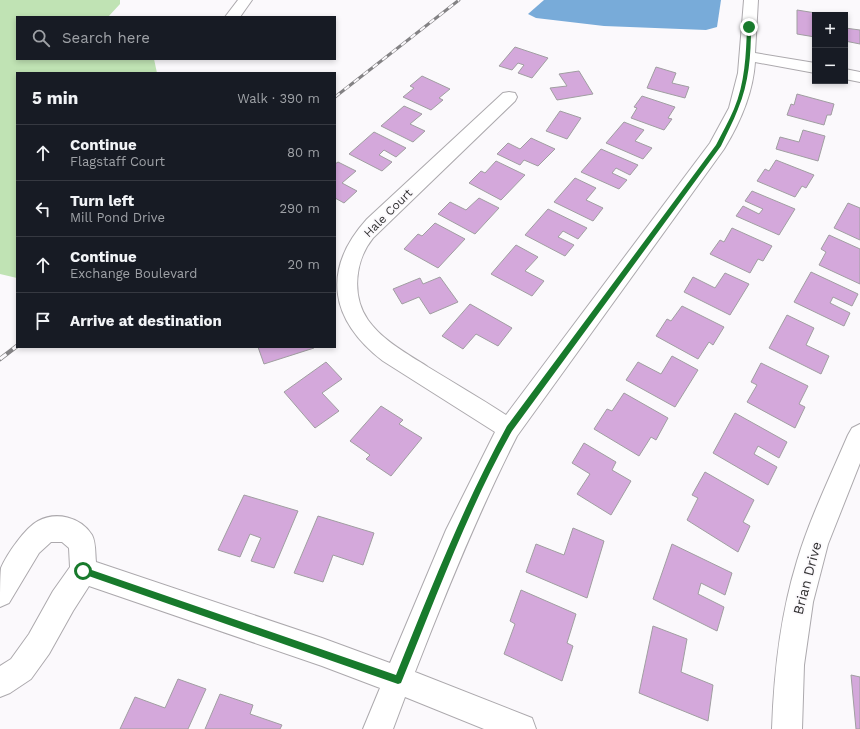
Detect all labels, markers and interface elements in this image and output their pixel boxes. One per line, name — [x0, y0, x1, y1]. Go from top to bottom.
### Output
map controls — [812, 12, 848, 84]
button: + — [812, 12, 848, 48]
search box — [16, 16, 336, 60]
route end — [740, 18, 758, 36]
icon: search — [30, 27, 52, 49]
text: Search here — [62, 29, 150, 47]
button: − — [812, 48, 848, 84]
text: 5 min — [32, 88, 78, 108]
text: Walk · 390 m — [237, 91, 320, 106]
text: Continue — [70, 136, 137, 154]
icon: ahead — [32, 142, 54, 164]
text: 80 m — [287, 145, 320, 160]
text: Flagstaff Court — [70, 154, 165, 169]
street label: Hale Court — [361, 186, 415, 240]
text: Turn left — [70, 192, 134, 210]
icon: left — [32, 198, 54, 220]
text: 290 m — [279, 201, 320, 216]
text: Mill Pond Drive — [70, 210, 165, 225]
text: Continue — [70, 248, 137, 266]
icon: ahead — [32, 254, 54, 276]
text: 20 m — [288, 257, 320, 272]
text: Exchange Boulevard — [70, 266, 197, 281]
icon: arrive — [32, 310, 54, 332]
text: Arrive at destination — [70, 312, 222, 330]
street label: Brian Drive — [790, 540, 824, 616]
route start — [74, 562, 92, 580]

